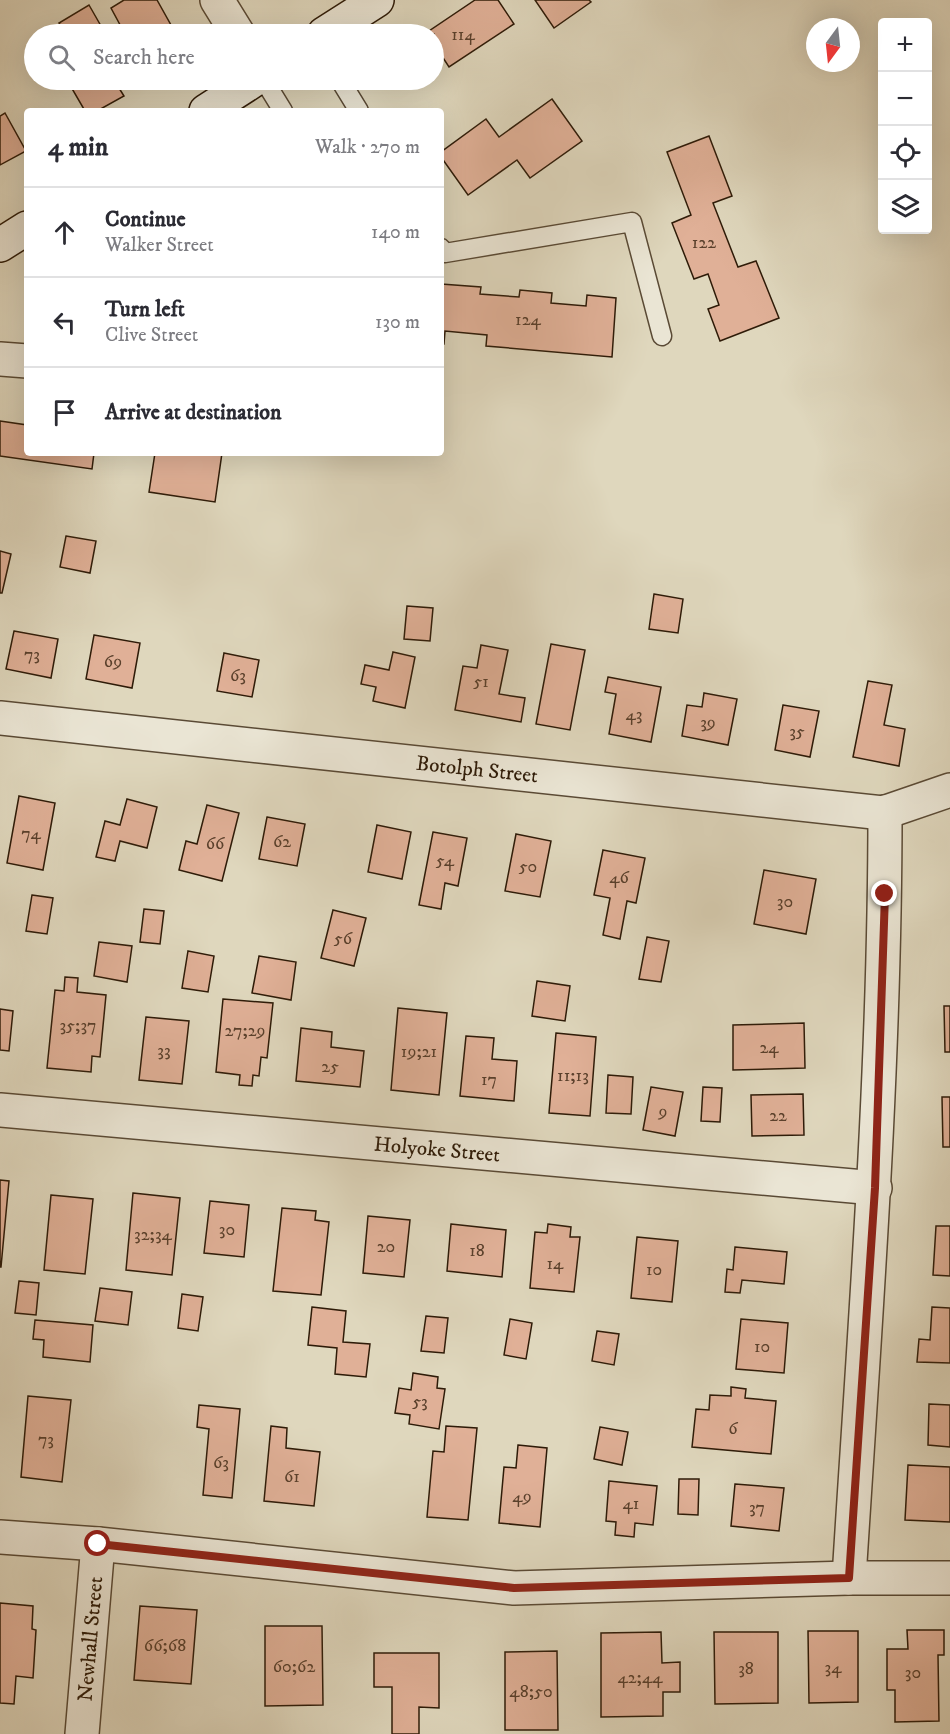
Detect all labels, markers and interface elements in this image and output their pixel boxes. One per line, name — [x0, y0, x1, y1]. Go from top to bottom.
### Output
north arrow — [806, 18, 860, 72]
map controls — [878, 18, 932, 234]
button: + — [878, 18, 932, 72]
search box — [24, 24, 444, 90]
house number: 114 — [451, 24, 475, 46]
icon: search — [45, 41, 78, 74]
text: Search here — [93, 44, 195, 71]
button: − — [878, 72, 932, 126]
button: locate — [878, 126, 932, 180]
text: 4 min — [48, 131, 108, 164]
text: Walk · 270 m — [315, 135, 420, 160]
button: layers — [878, 180, 932, 234]
text: Continue — [105, 206, 186, 233]
icon: ahead — [48, 216, 81, 249]
text: 140 m — [371, 220, 420, 245]
house number: 122 — [692, 232, 716, 254]
text: Walker Street — [105, 233, 214, 258]
text: Turn left — [105, 296, 185, 323]
icon: left — [48, 306, 81, 339]
house number: 124 — [515, 309, 542, 331]
text: 130 m — [375, 310, 420, 335]
text: Clive Street — [105, 323, 198, 348]
icon: arrive — [48, 396, 81, 429]
text: Arrive at destination — [105, 399, 282, 426]
house number: 73 — [24, 644, 40, 666]
house number: 69 — [104, 651, 122, 673]
house number: 63 — [230, 665, 246, 687]
house number: 51 — [473, 671, 489, 693]
house number: 43 — [625, 704, 643, 726]
house number: 39 — [700, 712, 716, 734]
house number: 35 — [789, 721, 805, 743]
street label: Botolph Street — [415, 751, 539, 789]
house number: 74 — [21, 823, 41, 845]
house number: 62 — [273, 831, 291, 853]
house number: 66 — [206, 833, 225, 855]
house number: 54 — [436, 850, 455, 872]
house number: 50 — [519, 856, 537, 878]
house number: 46 — [609, 867, 629, 889]
route end — [871, 880, 897, 906]
house number: 30 — [777, 891, 793, 913]
house number: 56 — [334, 928, 353, 950]
house number: 35;37 — [59, 1015, 97, 1037]
house number: 27;29 — [224, 1020, 266, 1042]
house number: 24 — [759, 1037, 779, 1059]
house number: 33 — [157, 1040, 171, 1062]
house number: 19;21 — [401, 1041, 437, 1063]
house number: 25 — [321, 1056, 339, 1078]
house number: 11;13 — [557, 1065, 589, 1087]
house number: 17 — [481, 1069, 497, 1091]
house number: 9 — [658, 1101, 667, 1123]
house number: 22 — [769, 1105, 787, 1127]
street label: Holyoke Street — [373, 1132, 501, 1168]
house number: 30 — [219, 1219, 235, 1241]
house number: 32;34 — [134, 1224, 173, 1246]
house number: 20 — [377, 1236, 395, 1258]
house number: 18 — [469, 1240, 485, 1262]
house number: 14 — [547, 1253, 564, 1275]
house number: 10 — [646, 1259, 662, 1281]
house number: 10 — [754, 1336, 770, 1358]
house number: 53 — [412, 1391, 428, 1413]
house number: 6 — [728, 1418, 738, 1440]
house number: 73 — [38, 1429, 54, 1451]
house number: 63 — [213, 1452, 229, 1474]
house number: 61 — [284, 1466, 300, 1488]
house number: 49 — [512, 1486, 532, 1508]
house number: 41 — [623, 1493, 639, 1515]
house number: 37 — [749, 1497, 765, 1519]
route start — [84, 1530, 110, 1556]
street label: Newhall Street — [73, 1575, 109, 1703]
house number: 66;68 — [144, 1635, 186, 1657]
house number: 60;62 — [273, 1656, 315, 1678]
house number: 34 — [824, 1657, 842, 1679]
house number: 38 — [738, 1658, 754, 1680]
house number: 30 — [905, 1662, 921, 1684]
house number: 42;44 — [617, 1667, 663, 1689]
house number: 48;50 — [509, 1681, 553, 1703]

